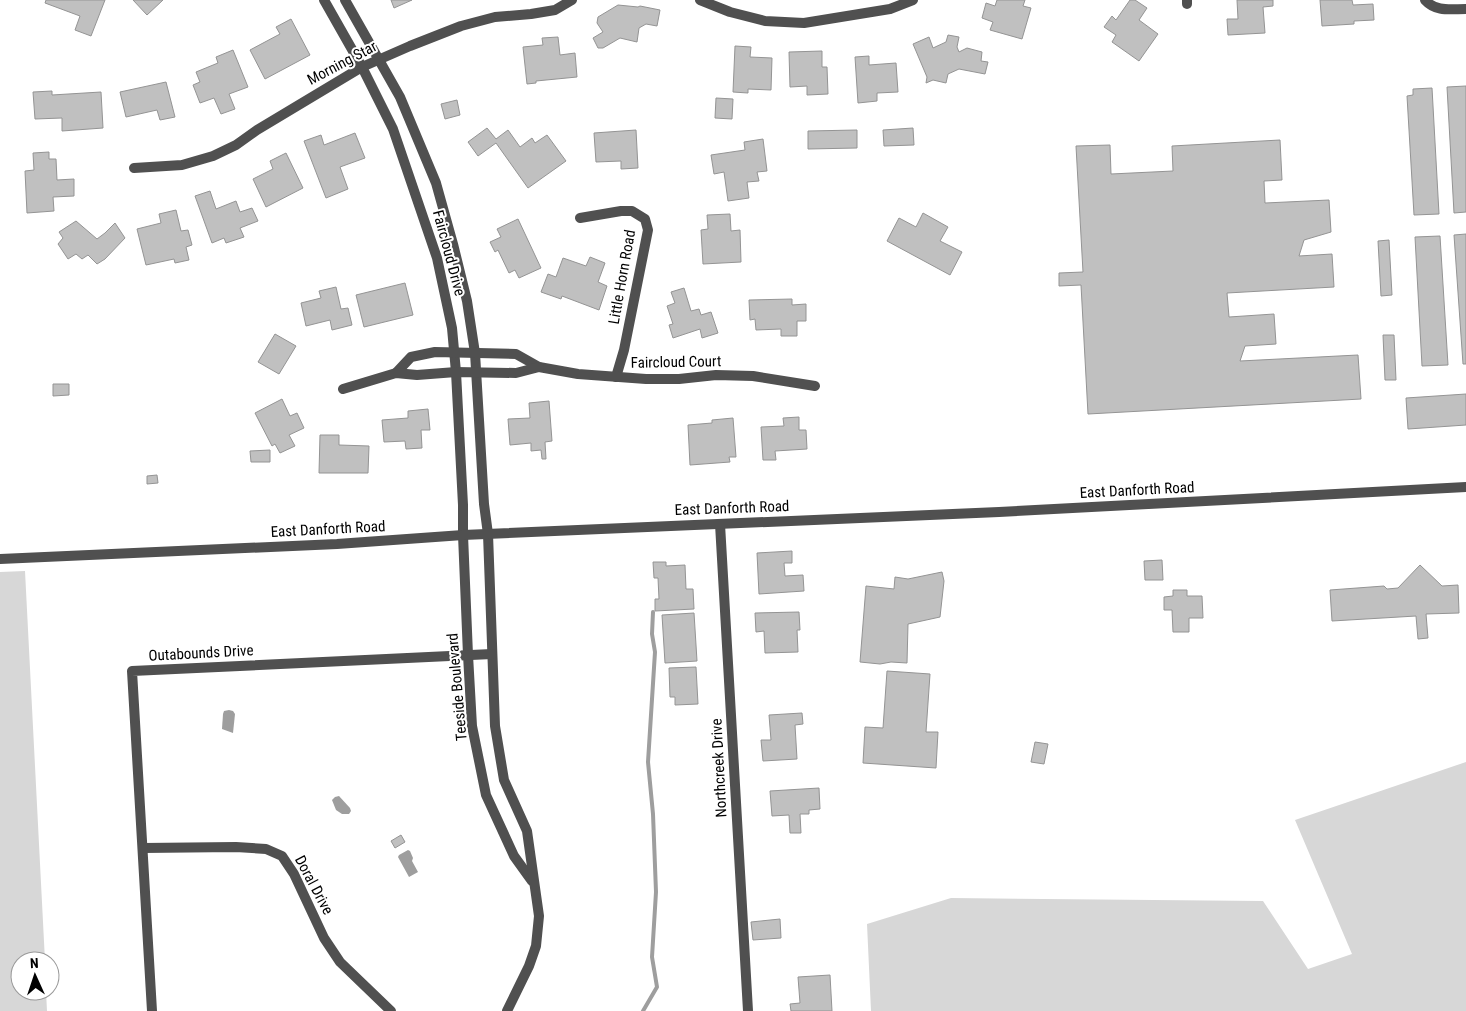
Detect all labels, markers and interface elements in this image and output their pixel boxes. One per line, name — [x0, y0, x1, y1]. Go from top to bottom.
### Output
street label: Morning Star — [304, 37, 380, 89]
street label: Faircloud Drive — [429, 208, 469, 298]
street label: Little Horn Road — [605, 228, 639, 326]
street label: Faircloud Court — [630, 352, 722, 372]
street label: East Danforth Road — [1079, 478, 1195, 502]
street label: East Danforth Road — [674, 497, 790, 519]
street label: East Danforth Road — [270, 517, 386, 541]
street label: Teeside Boulevard — [443, 632, 471, 742]
street label: Outabounds Drive — [148, 641, 254, 665]
street label: Northcreek Drive — [707, 718, 731, 818]
street label: Doral Drive — [291, 852, 337, 918]
north arrow — [10, 951, 60, 1001]
text: N — [30, 955, 39, 971]

